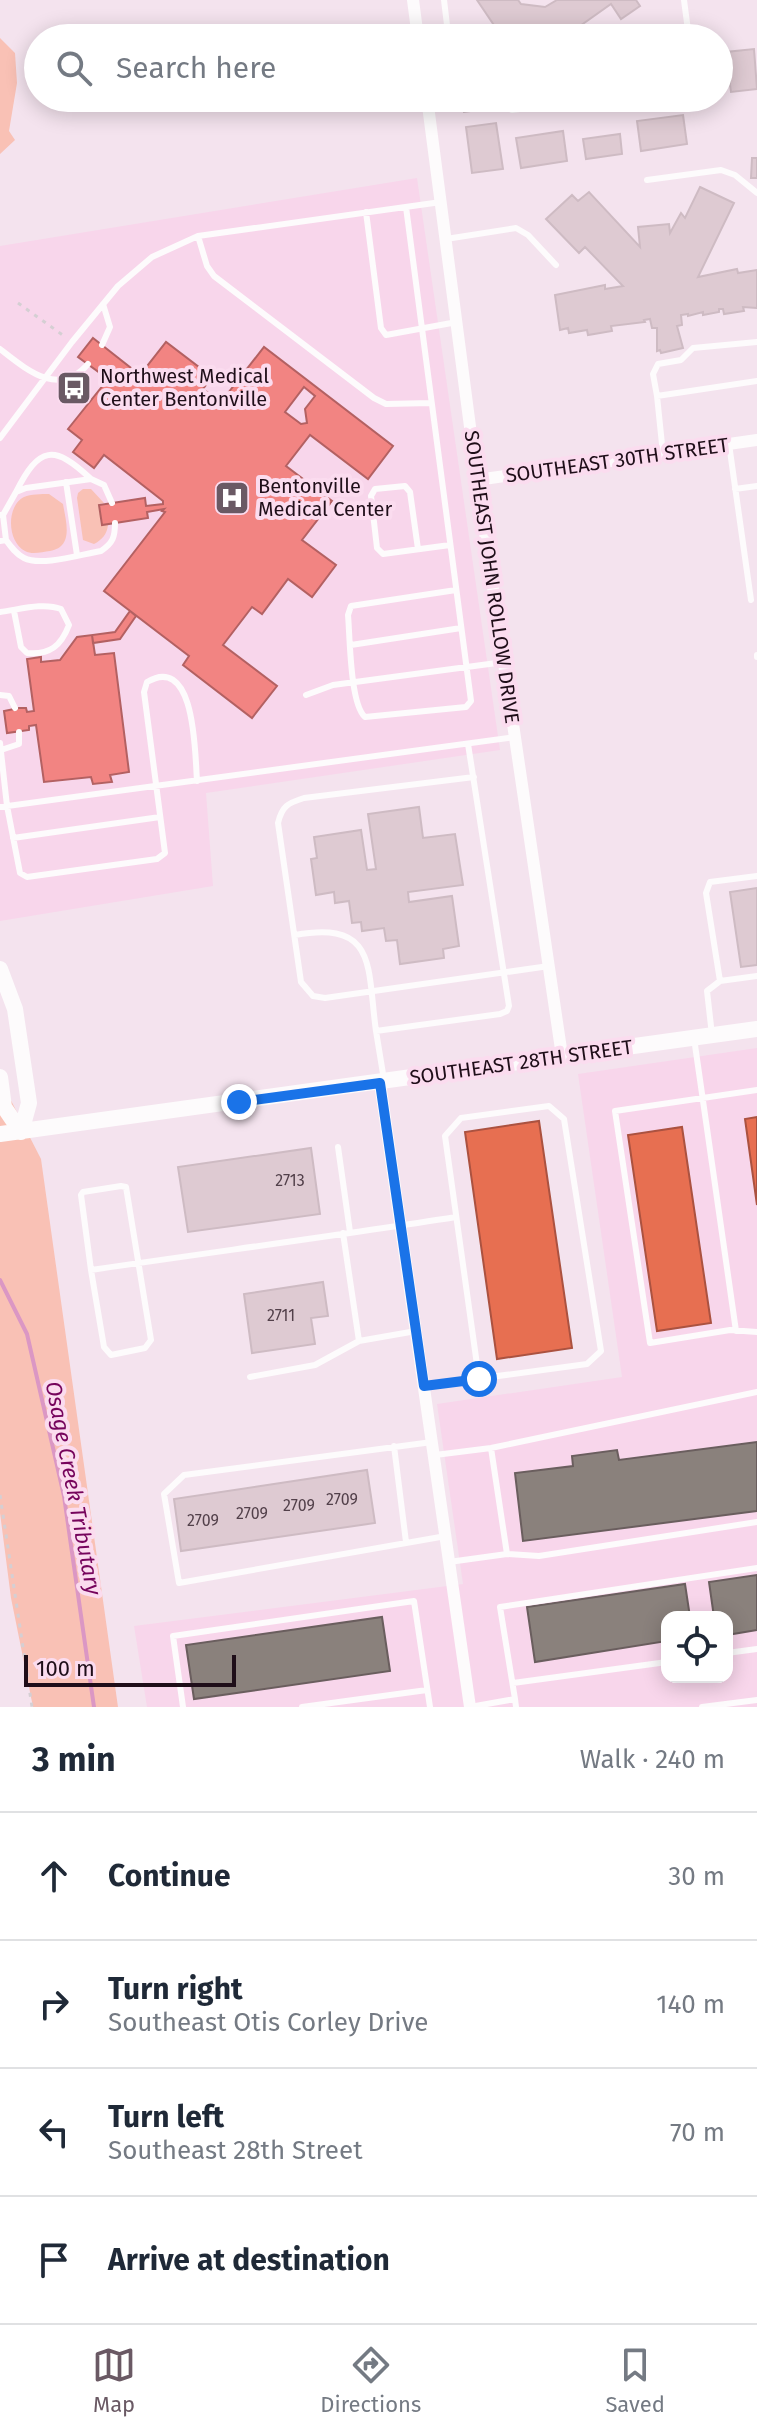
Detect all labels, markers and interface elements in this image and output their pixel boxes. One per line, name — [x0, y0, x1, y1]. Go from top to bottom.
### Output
search box — [24, 24, 733, 112]
icon: search — [52, 46, 96, 90]
text: Search here — [116, 50, 276, 86]
place label: Northwest Medical Center Bentonville — [100, 364, 269, 411]
bus stop icon: Northwest Medical Center Bentonville — [55, 369, 93, 407]
street label: SOUTHEAST JOHN ROLLOW DRIVE — [460, 429, 524, 725]
street label: SOUTHEAST 30TH STREET — [504, 432, 731, 488]
place label: Bentonville Medical Center — [258, 474, 392, 521]
hospital icon: Bentonville Medical Center — [213, 479, 251, 517]
street label: SOUTHEAST 28TH STREET — [408, 1034, 635, 1090]
route end — [221, 1084, 257, 1120]
house number: 2713 — [275, 1171, 305, 1190]
house number: 2711 — [267, 1306, 295, 1325]
route start — [461, 1361, 497, 1397]
water label: Osage Creek Tributary — [40, 1379, 108, 1598]
house number: 2709 — [326, 1490, 358, 1509]
house number: 2709 — [283, 1496, 315, 1515]
house number: 2709 — [236, 1504, 268, 1523]
house number: 2709 — [187, 1511, 219, 1530]
map controls — [661, 1611, 733, 1683]
button: locate — [661, 1611, 733, 1683]
scale bar — [24, 1651, 236, 1687]
text: 100 m — [36, 1655, 95, 1682]
text: 3 min — [32, 1739, 116, 1780]
text: Walk · 240 m — [580, 1744, 725, 1775]
icon: ahead — [32, 1854, 76, 1898]
text: Continue — [108, 1858, 231, 1894]
text: 30 m — [668, 1861, 725, 1892]
text: Turn right — [108, 1971, 243, 2007]
icon: right — [32, 1982, 76, 2026]
text: 140 m — [656, 1989, 725, 2020]
text: Southeast Otis Corley Drive — [108, 2007, 429, 2038]
text: Turn left — [108, 2099, 224, 2135]
icon: left — [32, 2110, 76, 2154]
text: 70 m — [670, 2117, 725, 2148]
text: Southeast 28th Street — [108, 2135, 363, 2166]
icon: arrive — [32, 2238, 76, 2282]
text: Arrive at destination — [108, 2242, 390, 2278]
tab: Map — [92, 2343, 136, 2418]
tab: Directions — [320, 2343, 421, 2418]
tab: Saved — [605, 2343, 665, 2418]

